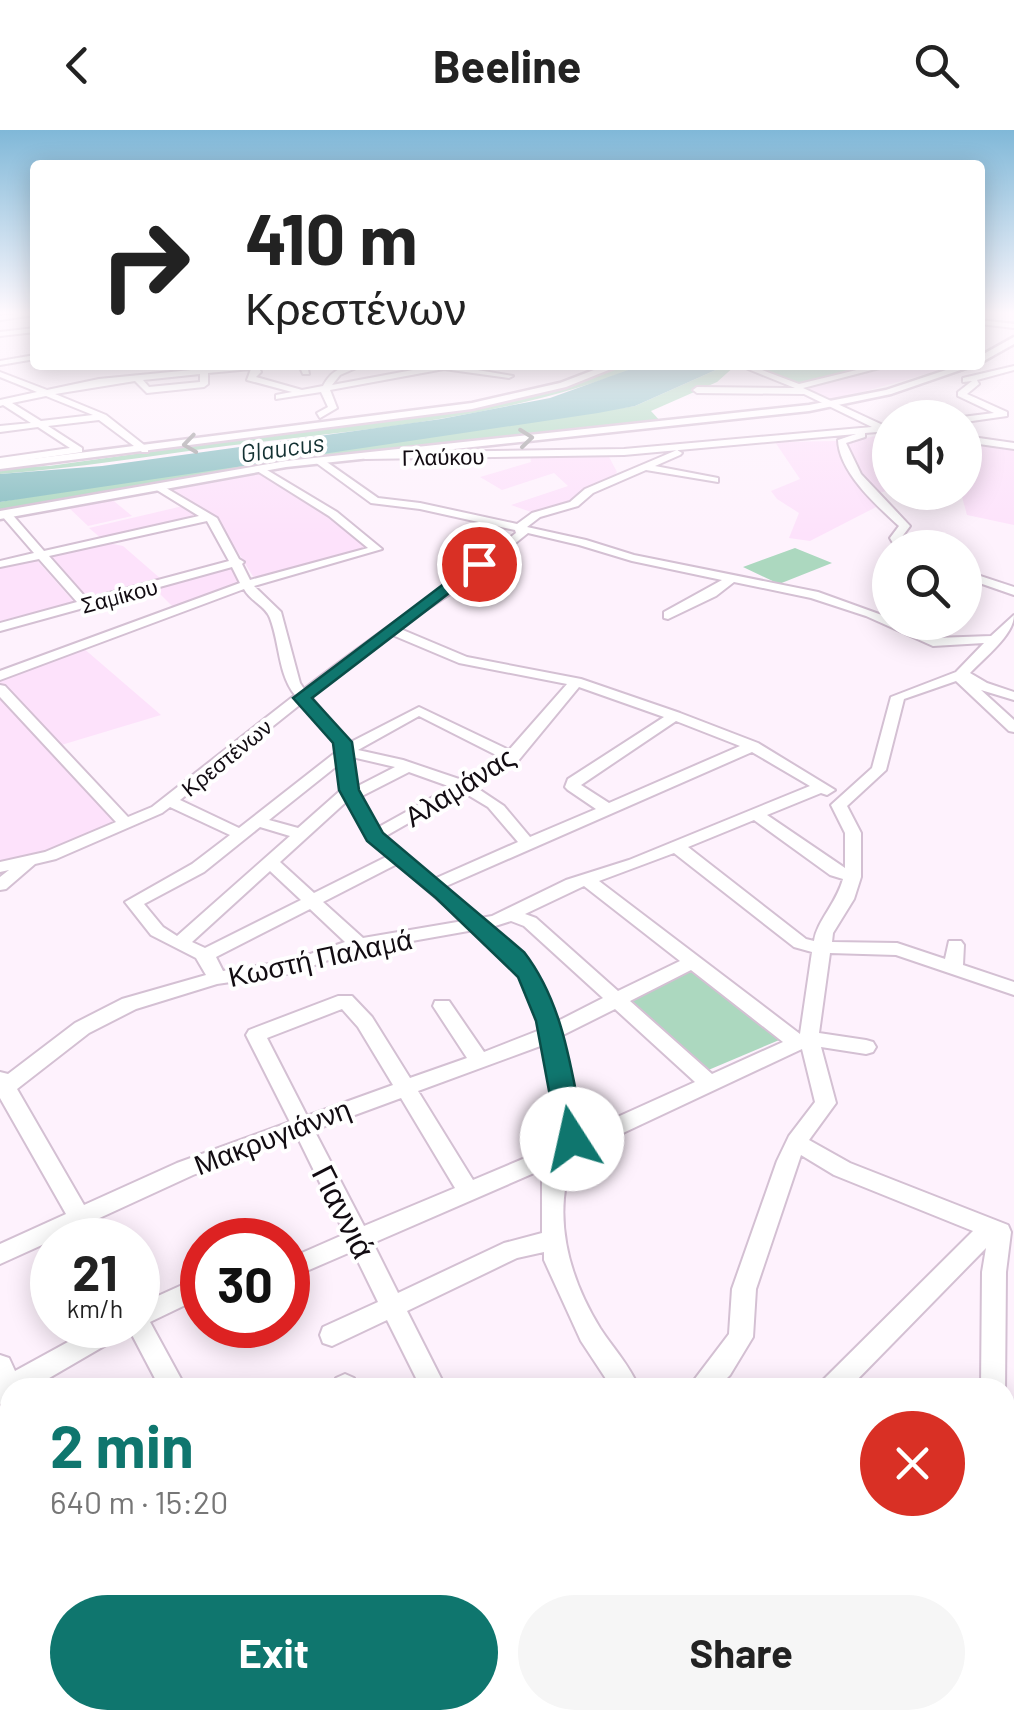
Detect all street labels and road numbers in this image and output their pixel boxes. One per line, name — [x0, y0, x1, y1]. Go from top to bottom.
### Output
street label: Γλαύκου — [402, 442, 484, 470]
street label: Σαμίκου — [78, 572, 160, 618]
street label: Κρεστένων — [176, 713, 277, 802]
street label: Αλαμάνας — [398, 739, 520, 833]
street label: Κωστή Παλαμά — [225, 921, 415, 993]
street label: Μακρυγιάννη — [189, 1091, 355, 1181]
street label: Γιαννιά — [305, 1158, 385, 1264]

